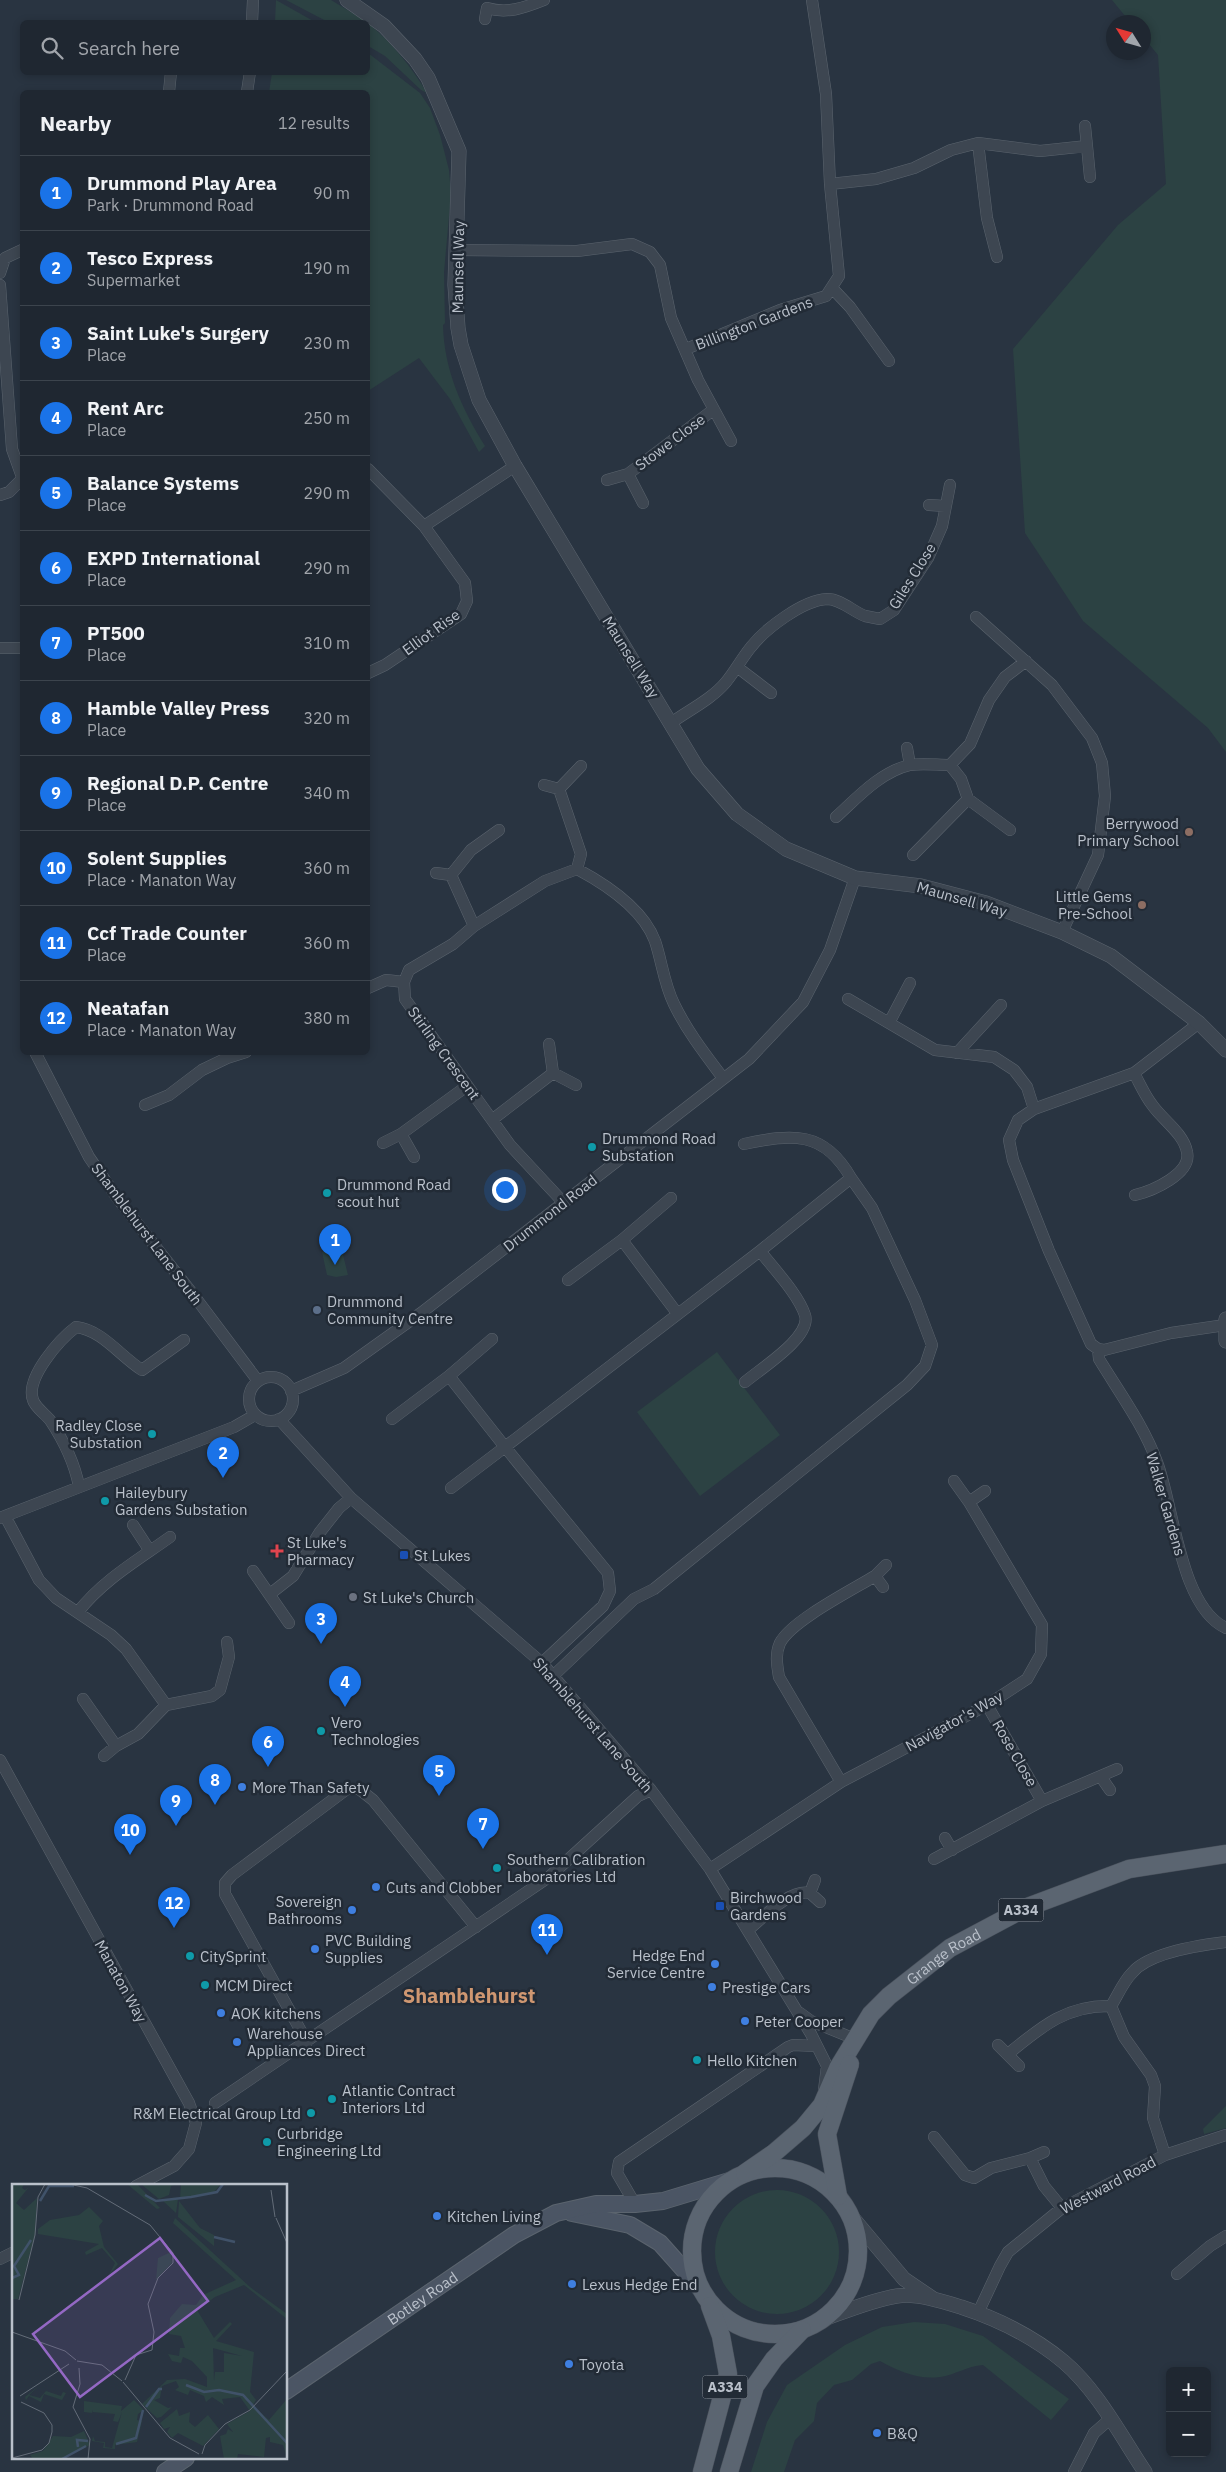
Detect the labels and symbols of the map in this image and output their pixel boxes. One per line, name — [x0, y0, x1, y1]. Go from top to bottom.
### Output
north arrow — [1106, 15, 1151, 60]
street label: Maunsell Way — [448, 220, 468, 314]
street label: Billington Gardens — [693, 292, 815, 354]
street label: Stowe Close — [631, 409, 709, 475]
street label: Giles Close — [884, 539, 940, 613]
street label: Elliot Rise — [398, 605, 464, 659]
street label: Maunsell Way — [598, 613, 664, 702]
place label: Berrywood Primary School — [1077, 814, 1179, 850]
marker: Berrywood Primary School — [1183, 826, 1195, 838]
street label: Maunsell Way — [915, 877, 1010, 921]
place label: Little Gems Pre-School — [1055, 887, 1132, 923]
marker: Little Gems Pre-School — [1136, 899, 1148, 911]
street label: Stirling Crescent — [404, 1003, 484, 1103]
place label: Drummond Road Substation — [602, 1129, 716, 1165]
marker: Drummond Road Substation — [586, 1141, 598, 1153]
street label: Shamblehurst Lane South — [87, 1159, 207, 1309]
street label: Drummond Road — [499, 1170, 601, 1256]
place label: Drummond Road scout hut — [337, 1175, 451, 1211]
your location — [492, 1177, 518, 1203]
marker: Drummond Road scout hut — [321, 1187, 333, 1199]
pin: 1 — [319, 1224, 351, 1265]
place label: Drummond Community Centre — [327, 1292, 453, 1328]
marker: Drummond Community Centre — [311, 1304, 323, 1316]
place label: Radley Close Substation — [55, 1416, 142, 1452]
marker: Radley Close Substation — [146, 1428, 158, 1440]
pin: 2 — [207, 1437, 239, 1478]
street label: Walker Gardens — [1142, 1450, 1190, 1558]
place label: Haileybury Gardens Substation — [115, 1483, 248, 1519]
marker: Haileybury Gardens Substation — [99, 1495, 111, 1507]
place label: St Luke's Pharmacy — [287, 1533, 355, 1569]
marker: St Luke's Pharmacy — [271, 1545, 283, 1557]
place label: St Lukes — [414, 1546, 471, 1565]
marker: St Lukes — [398, 1549, 410, 1561]
place label: St Luke's Church — [363, 1588, 474, 1607]
marker: St Luke's Church — [347, 1591, 359, 1603]
pin: 3 — [305, 1603, 337, 1644]
street label: Shamblehurst Lane South — [529, 1653, 657, 1797]
pin: 4 — [329, 1666, 361, 1707]
street label: Navigator's Way — [902, 1686, 1006, 1756]
place label: Vero Technologies — [331, 1713, 420, 1749]
street label: Rose Close — [988, 1716, 1042, 1790]
marker: Vero Technologies — [315, 1725, 327, 1737]
pin: 6 — [252, 1726, 284, 1767]
pin: 5 — [423, 1755, 455, 1796]
pin: 8 — [199, 1764, 231, 1805]
place label: More Than Safety — [252, 1778, 370, 1797]
marker: More Than Safety — [236, 1781, 248, 1793]
pin: 9 — [160, 1785, 192, 1826]
pin: 7 — [467, 1808, 499, 1849]
pin: 10 — [114, 1814, 146, 1855]
place label: Southern Calibration Laboratories Ltd — [507, 1850, 645, 1886]
marker: Southern Calibration Laboratories Ltd — [491, 1862, 503, 1874]
place label: Cuts and Clobber — [386, 1878, 502, 1897]
marker: Cuts and Clobber — [370, 1881, 382, 1893]
pin: 12 — [158, 1887, 190, 1928]
place label: Birchwood Gardens — [730, 1888, 802, 1924]
place label: Sovereign Bathrooms — [268, 1892, 342, 1928]
road number: A334 — [998, 1898, 1044, 1922]
marker: Birchwood Gardens — [714, 1900, 726, 1912]
marker: Sovereign Bathrooms — [346, 1904, 358, 1916]
pin: 11 — [531, 1914, 563, 1955]
street label: Grange Road — [902, 1924, 984, 1988]
place label: PVC Building Supplies — [325, 1931, 411, 1967]
street label: Manaton Way — [91, 1937, 152, 2026]
marker: PVC Building Supplies — [309, 1943, 321, 1955]
place label: Hedge End Service Centre — [607, 1946, 705, 1982]
place label: CitySprint — [200, 1947, 266, 1966]
marker: CitySprint — [184, 1950, 196, 1962]
marker: Hedge End Service Centre — [709, 1958, 721, 1970]
place label: MCM Direct — [215, 1976, 293, 1995]
place label: Prestige Cars — [722, 1978, 811, 1997]
marker: MCM Direct — [199, 1979, 211, 1991]
marker: Prestige Cars — [706, 1981, 718, 1993]
district label: Shamblehurst — [403, 1982, 535, 2009]
place label: AOK kitchens — [231, 2004, 321, 2023]
marker: AOK kitchens — [215, 2007, 227, 2019]
place label: Peter Cooper — [755, 2012, 844, 2031]
marker: Peter Cooper — [739, 2015, 751, 2027]
place label: Warehouse Appliances Direct — [247, 2024, 365, 2060]
marker: Warehouse Appliances Direct — [231, 2036, 243, 2048]
place label: Hello Kitchen — [707, 2051, 797, 2070]
marker: Hello Kitchen — [691, 2054, 703, 2066]
place label: Atlantic Contract Interiors Ltd — [342, 2081, 455, 2117]
marker: Atlantic Contract Interiors Ltd — [326, 2093, 338, 2105]
place label: R&M Electrical Group Ltd — [133, 2104, 301, 2123]
marker: R&M Electrical Group Ltd — [305, 2107, 317, 2119]
place label: Curbridge Engineering Ltd — [277, 2124, 381, 2160]
marker: Curbridge Engineering Ltd — [261, 2136, 273, 2148]
street label: Westward Road — [1057, 2152, 1159, 2218]
inset map — [12, 2184, 288, 2460]
place label: Kitchen Living — [447, 2207, 541, 2226]
marker: Kitchen Living — [431, 2210, 443, 2222]
street label: Botley Road — [383, 2267, 461, 2329]
place label: Lexus Hedge End — [582, 2275, 698, 2294]
marker: Lexus Hedge End — [566, 2278, 578, 2290]
place label: Toyota — [579, 2355, 624, 2374]
marker: Toyota — [563, 2358, 575, 2370]
road number: A334 — [702, 2376, 748, 2398]
place label: B&Q — [887, 2424, 918, 2443]
marker: B&Q — [871, 2427, 883, 2439]

